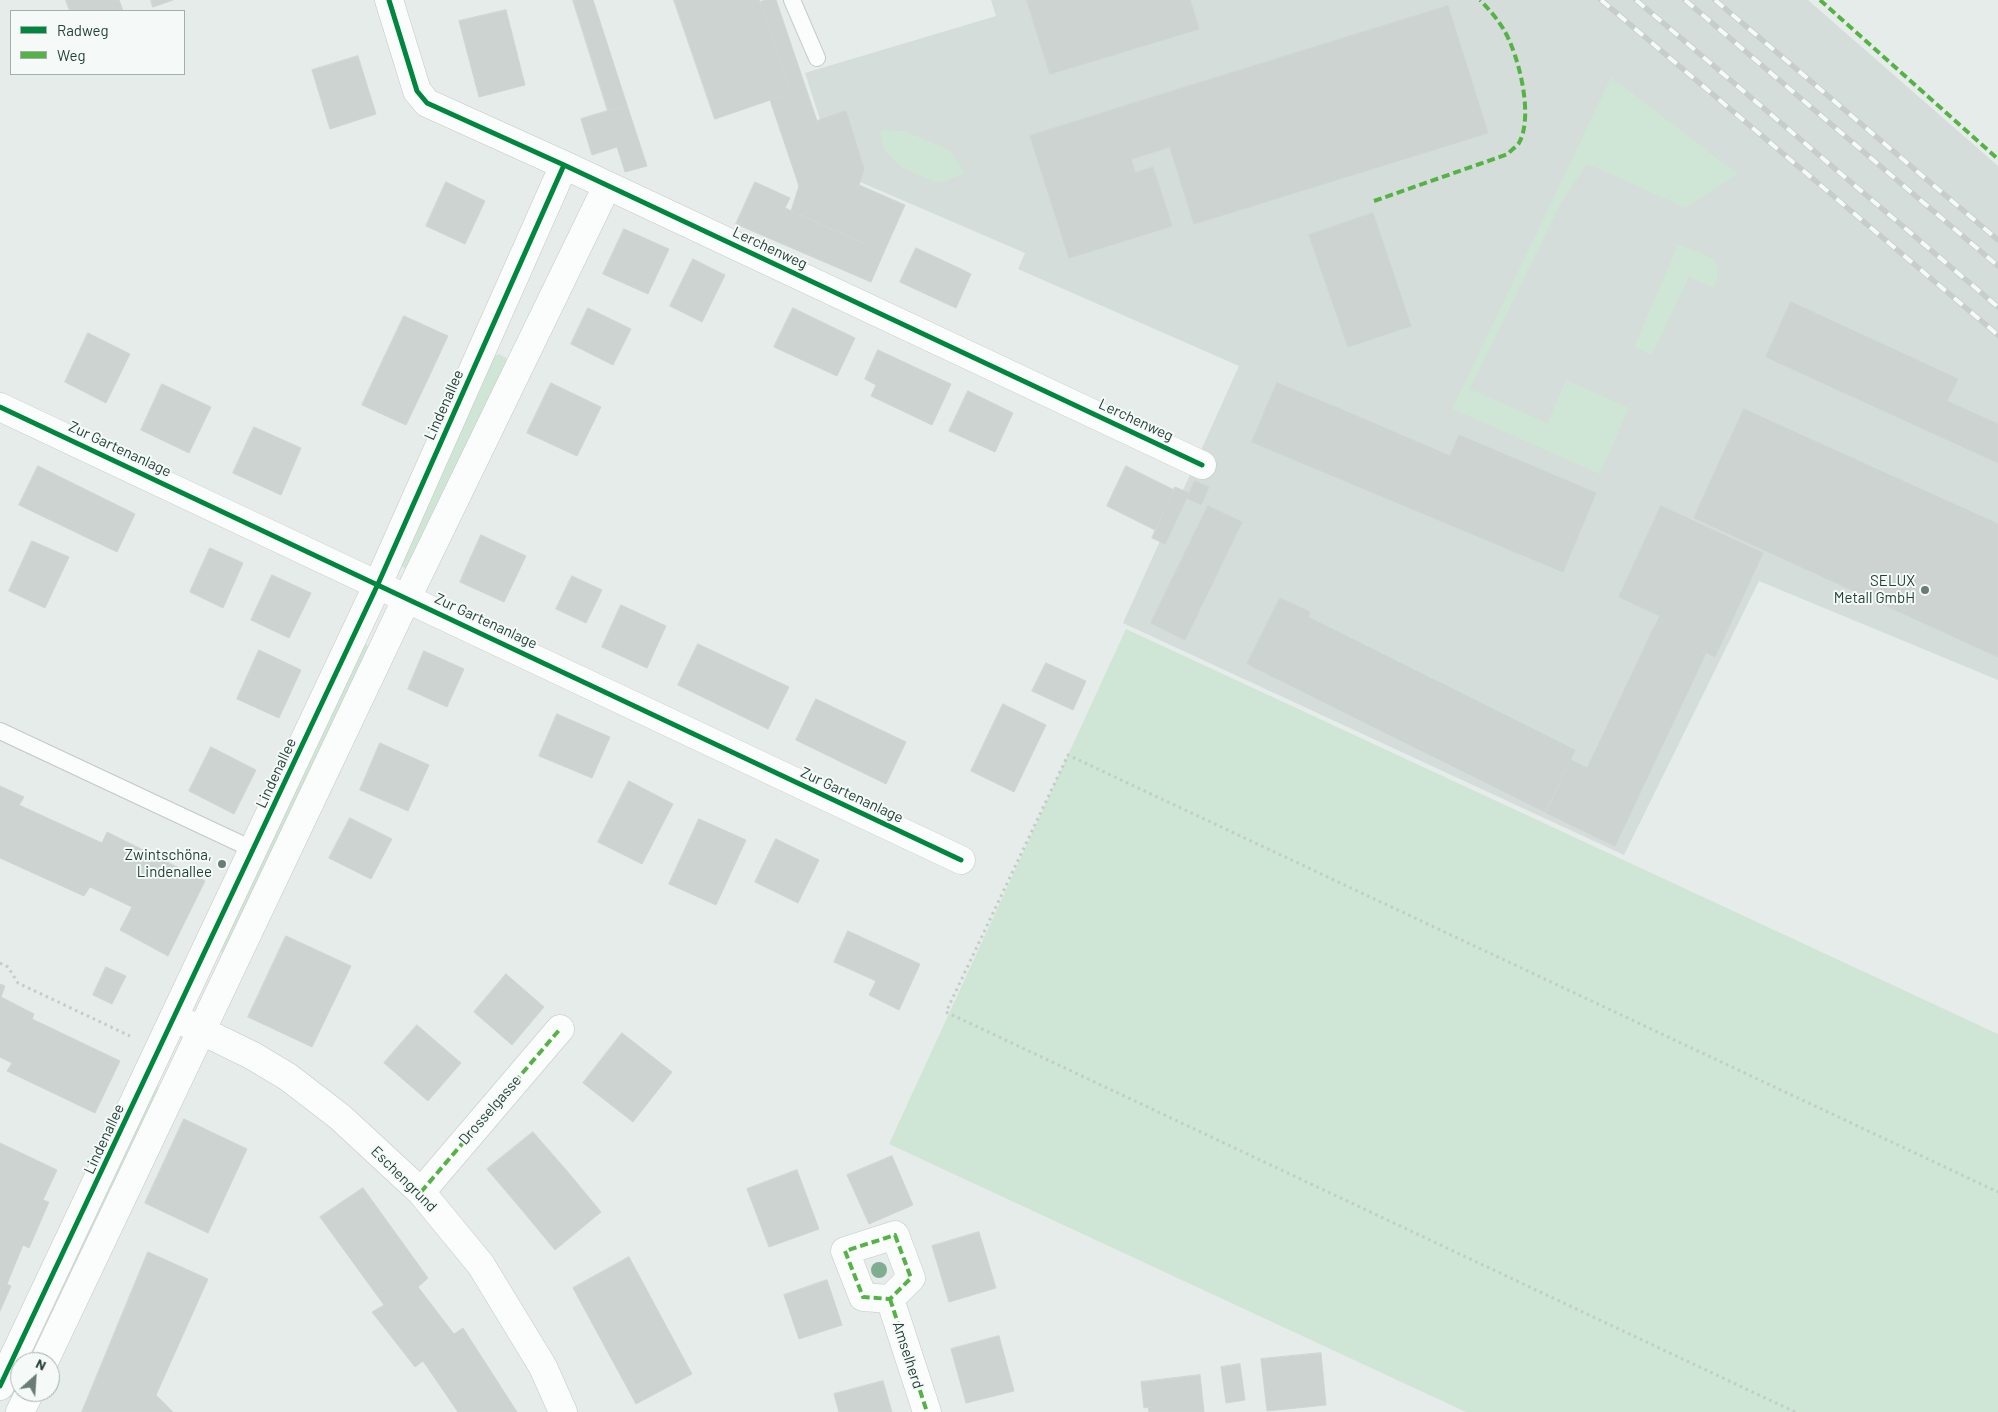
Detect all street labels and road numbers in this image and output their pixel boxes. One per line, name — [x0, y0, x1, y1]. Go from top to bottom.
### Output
street label: Lerchenweg — [730, 223, 810, 273]
street label: Lindenallee — [420, 367, 468, 443]
street label: Lerchenweg — [1096, 395, 1176, 445]
street label: Zur Gartenanlage — [66, 417, 174, 481]
street label: Zur Gartenanlage — [432, 589, 540, 653]
street label: Lindenallee — [252, 735, 300, 811]
street label: Zur Gartenanlage — [798, 763, 906, 827]
street label: Drosselgasse — [455, 1072, 525, 1148]
street label: Lindenallee — [80, 1101, 128, 1177]
street label: Eschengrund — [367, 1142, 441, 1216]
street label: Amselherd — [889, 1319, 927, 1391]

